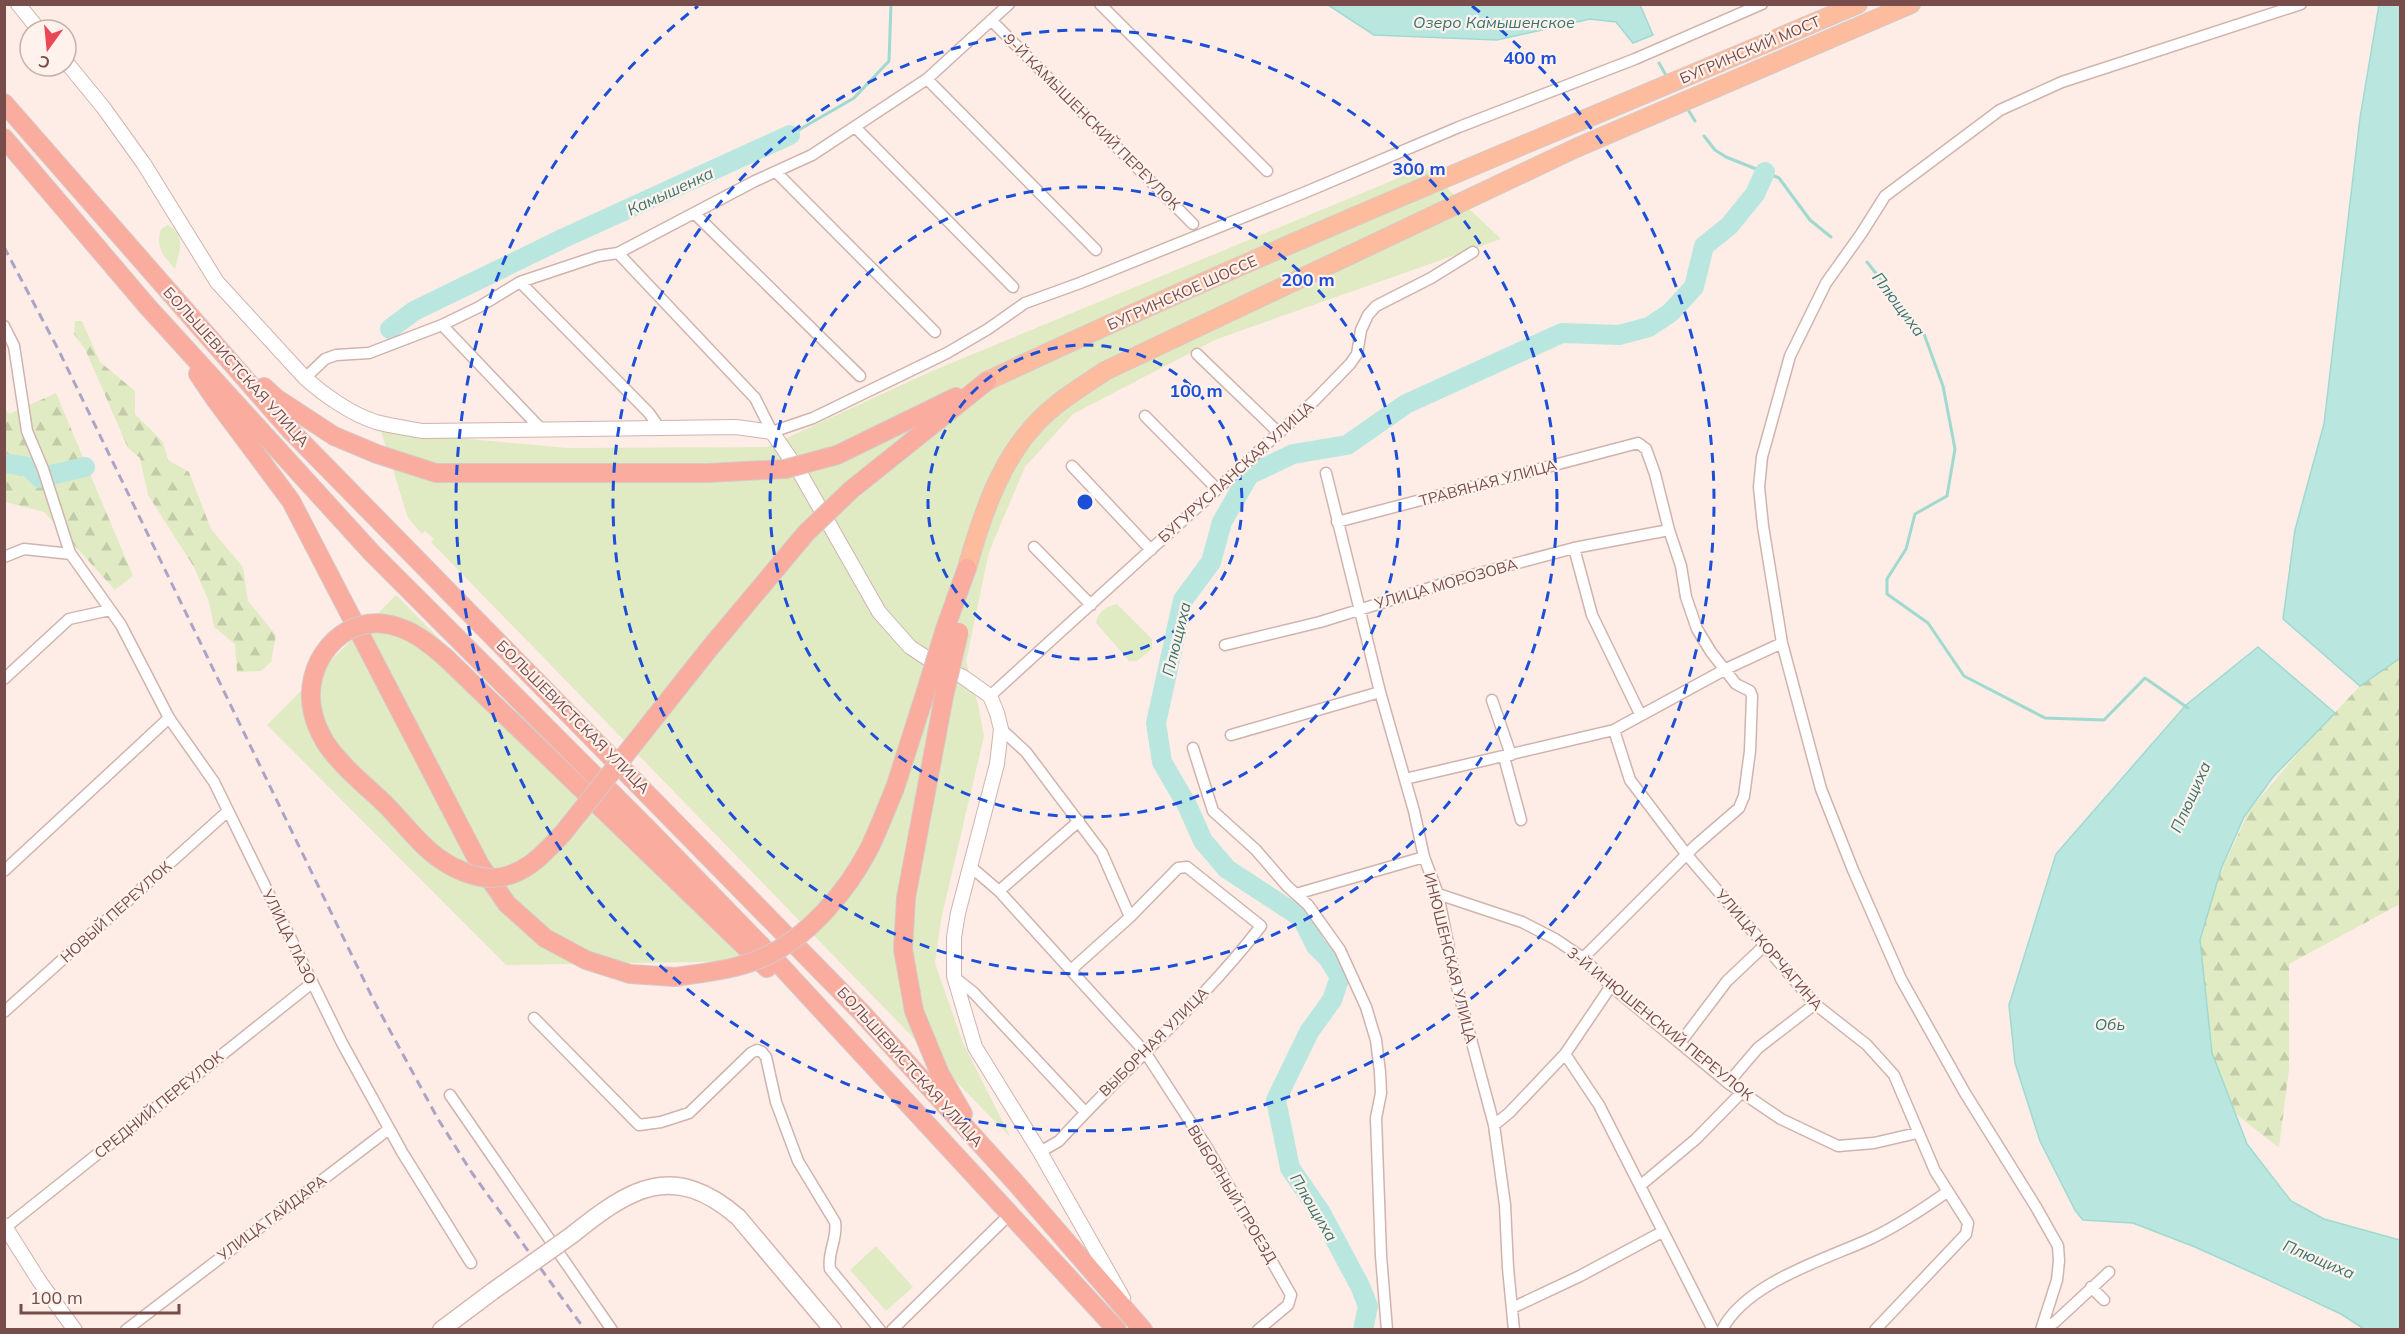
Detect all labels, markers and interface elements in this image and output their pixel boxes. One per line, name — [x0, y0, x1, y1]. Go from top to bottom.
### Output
street label: БУГРИНСКИЙ МОСТ — [1677, 11, 1823, 88]
water label: Озеро Камышенское — [1413, 12, 1575, 32]
north arrow — [18, 18, 78, 78]
street label: 9-Й КАМЫШЕНСКИЙ ПЕРЕУЛОК — [1000, 29, 1185, 214]
text: 400 m — [1503, 46, 1557, 69]
text: С — [36, 51, 52, 74]
text: 300 m — [1392, 157, 1446, 180]
water label: Камышенка — [624, 162, 716, 220]
street label: БУГРИНСКОЕ ШОССЕ — [1104, 251, 1260, 334]
text: 200 m — [1281, 268, 1335, 291]
water label: Плющиха — [1868, 268, 1930, 340]
street label: БОЛЬШЕВИСТСКАЯ УЛИЦА — [159, 283, 313, 451]
text: 100 m — [1169, 379, 1223, 402]
street label: БУГУРУСЛАНСКАЯ УЛИЦА — [1154, 397, 1317, 546]
street label: ТРАВЯНАЯ УЛИЦА — [1417, 455, 1559, 510]
centre of rings — [1075, 492, 1095, 512]
street label: УЛИЦА МОРОЗОВА — [1371, 554, 1519, 613]
water label: Плющиха — [1157, 600, 1195, 678]
street label: БОЛЬШЕВИСТСКАЯ УЛИЦА — [493, 636, 654, 797]
water label: Плющиха — [2165, 758, 2215, 836]
street label: НОВЫЙ ПЕРЕУЛОК — [56, 857, 175, 967]
street label: ИНЮШЕНСКАЯ УЛИЦА — [1420, 870, 1481, 1045]
street label: УЛИЦА ЛАЗО — [258, 885, 321, 987]
street label: УЛИЦА КОРЧАГИНА — [1711, 885, 1827, 1014]
street label: 3-Й ИНЮШЕНСКИЙ ПЕРЕУЛОК — [1564, 943, 1757, 1105]
street label: БОЛЬШЕВИСТСКАЯ УЛИЦА — [833, 983, 987, 1151]
street label: ВЫБОРНАЯ УЛИЦА — [1095, 983, 1212, 1100]
water label: Обь — [2095, 1014, 2125, 1034]
street label: СРЕДНИЙ ПЕРЕУЛОК — [90, 1047, 227, 1162]
street label: ВЫБОРНЫЙ ПРОЕЗД — [1184, 1121, 1281, 1266]
water label: Плющиха — [1286, 1169, 1342, 1245]
street label: УЛИЦА ГАЙДАРА — [213, 1170, 330, 1265]
water label: Плющиха — [2280, 1235, 2358, 1283]
scale bar — [21, 1277, 178, 1315]
text: 100 m — [30, 1286, 83, 1309]

